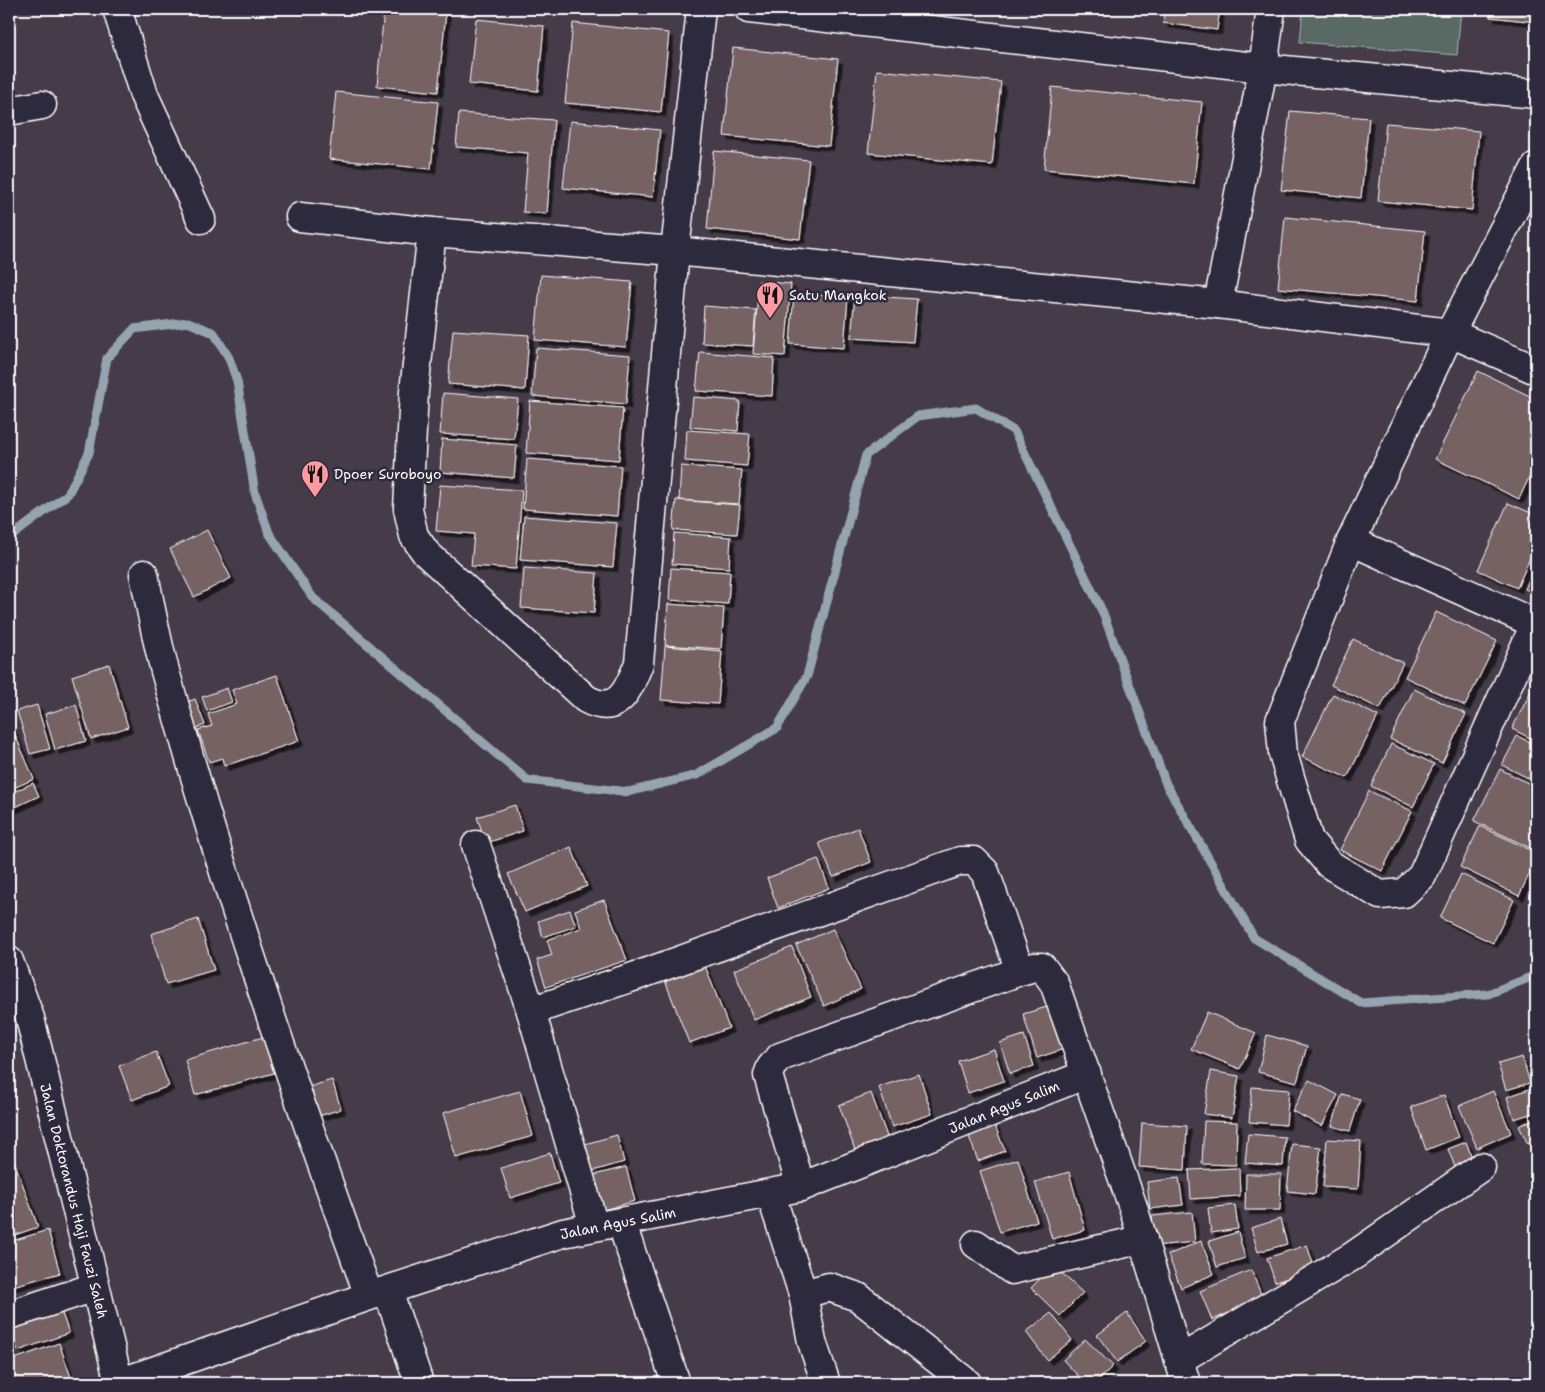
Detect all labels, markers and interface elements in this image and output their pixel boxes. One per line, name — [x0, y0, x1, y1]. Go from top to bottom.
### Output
restaurant icon: Satu Mangkok — [755, 280, 785, 319]
place label: Satu Mangkok — [789, 286, 887, 304]
restaurant icon: Dpoer Suroboyo — [300, 459, 330, 498]
place label: Dpoer Suroboyo — [334, 465, 441, 483]
street label: Jalan Agus Salim — [946, 1077, 1062, 1137]
street label: Jalan Doktorandus Haji Fauzi Saleh — [36, 1082, 112, 1320]
street label: Jalan Agus Salim — [559, 1203, 677, 1243]

